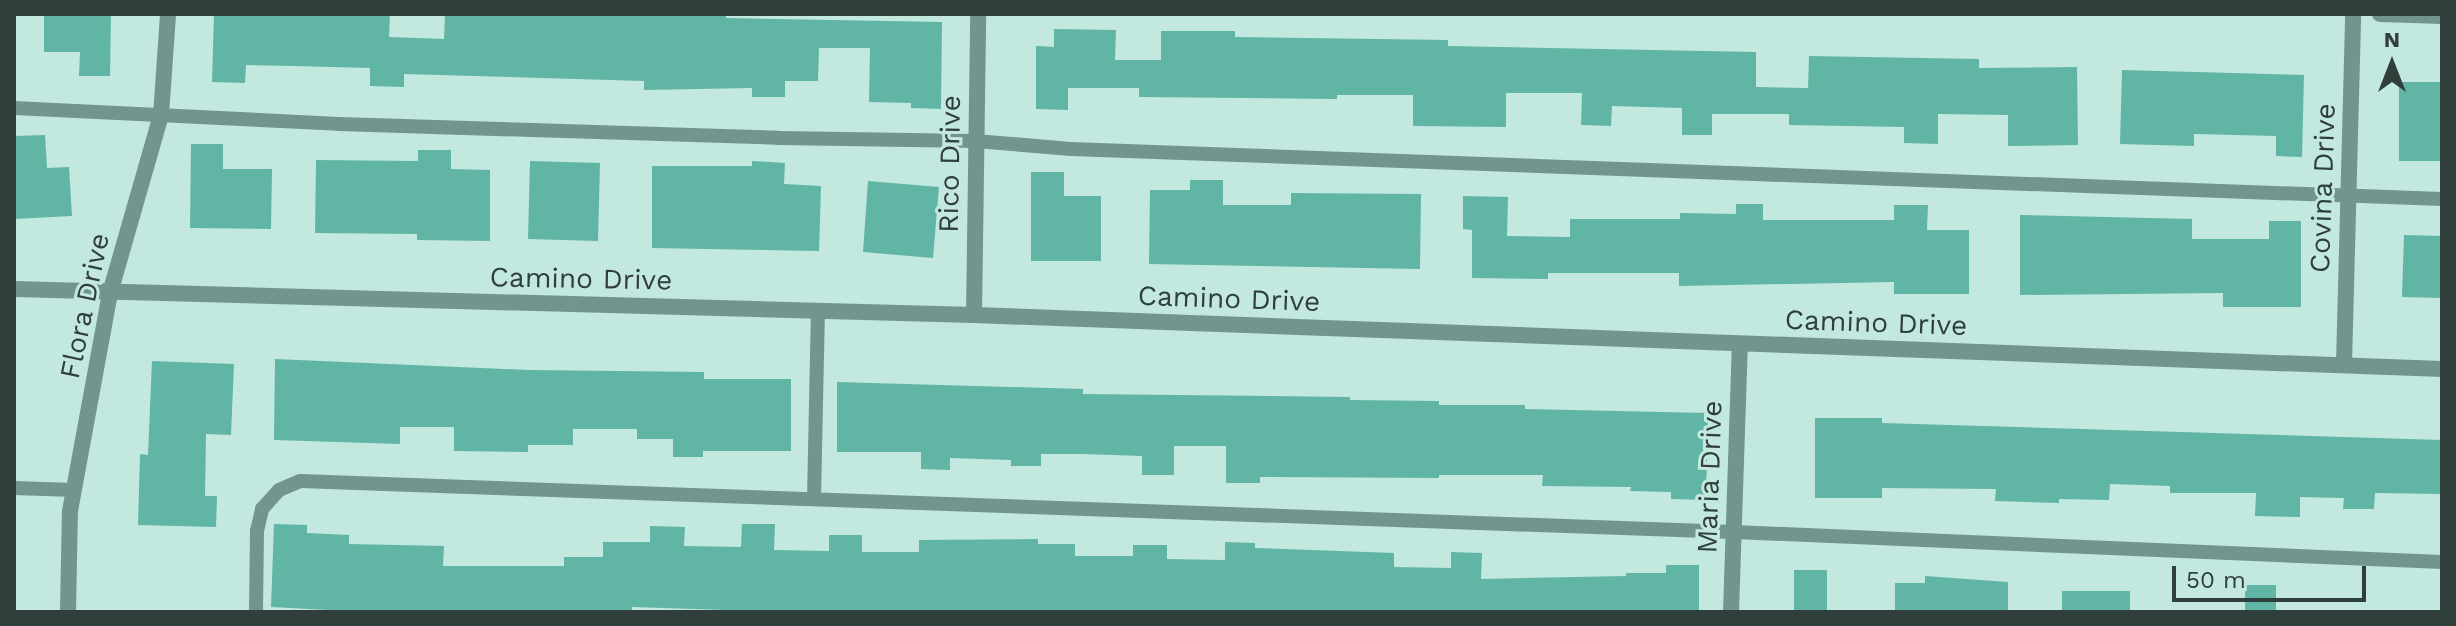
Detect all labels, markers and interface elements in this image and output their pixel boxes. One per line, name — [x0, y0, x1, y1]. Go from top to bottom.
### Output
north arrow — [2352, 24, 2432, 104]
text: N — [2384, 27, 2400, 52]
street label: Rico Drive — [932, 95, 968, 233]
street label: Covina Drive — [2303, 102, 2343, 274]
street label: Flora Drive — [53, 230, 117, 382]
street label: Camino Drive — [489, 261, 673, 297]
street label: Camino Drive — [1137, 279, 1321, 319]
street label: Camino Drive — [1784, 303, 1968, 343]
street label: Maria Drive — [1691, 400, 1729, 554]
scale bar — [2176, 550, 2370, 600]
text: 50 m — [2186, 566, 2246, 594]

